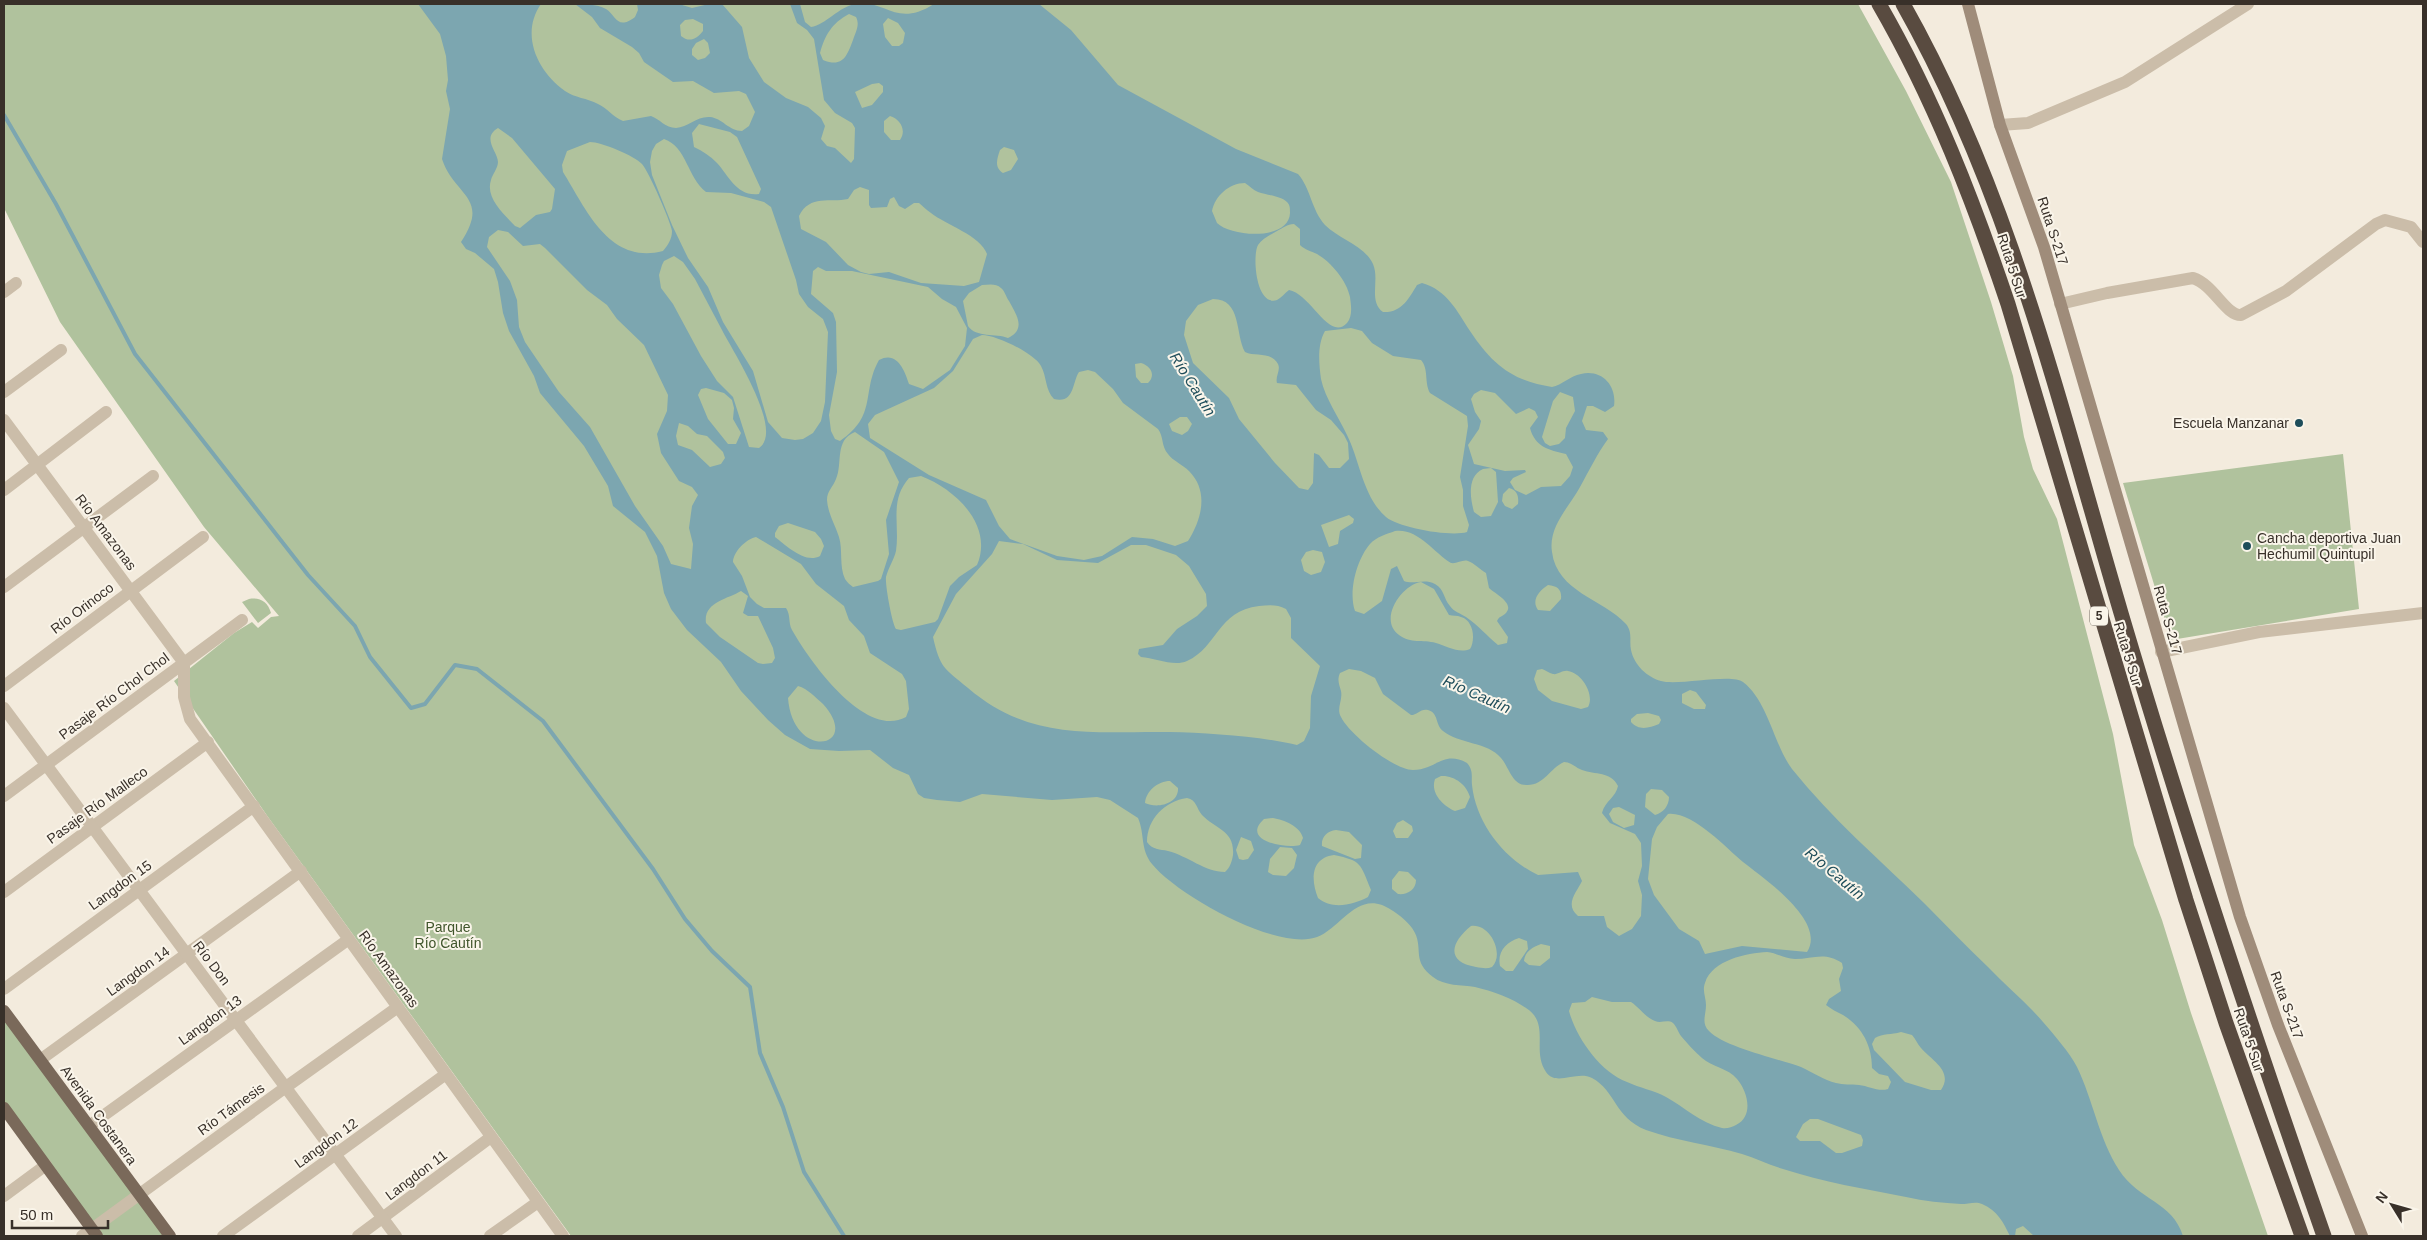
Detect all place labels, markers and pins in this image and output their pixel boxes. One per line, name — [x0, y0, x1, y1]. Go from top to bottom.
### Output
place label: Escuela Manzanar — [2173, 415, 2289, 431]
marker: Escuela Manzanar — [2293, 417, 2305, 429]
place label: Cancha deportiva Juan Hechumil Quintupil — [2257, 530, 2401, 562]
marker: Cancha deportiva Juan Hechumil Quintupil — [2241, 540, 2253, 552]

